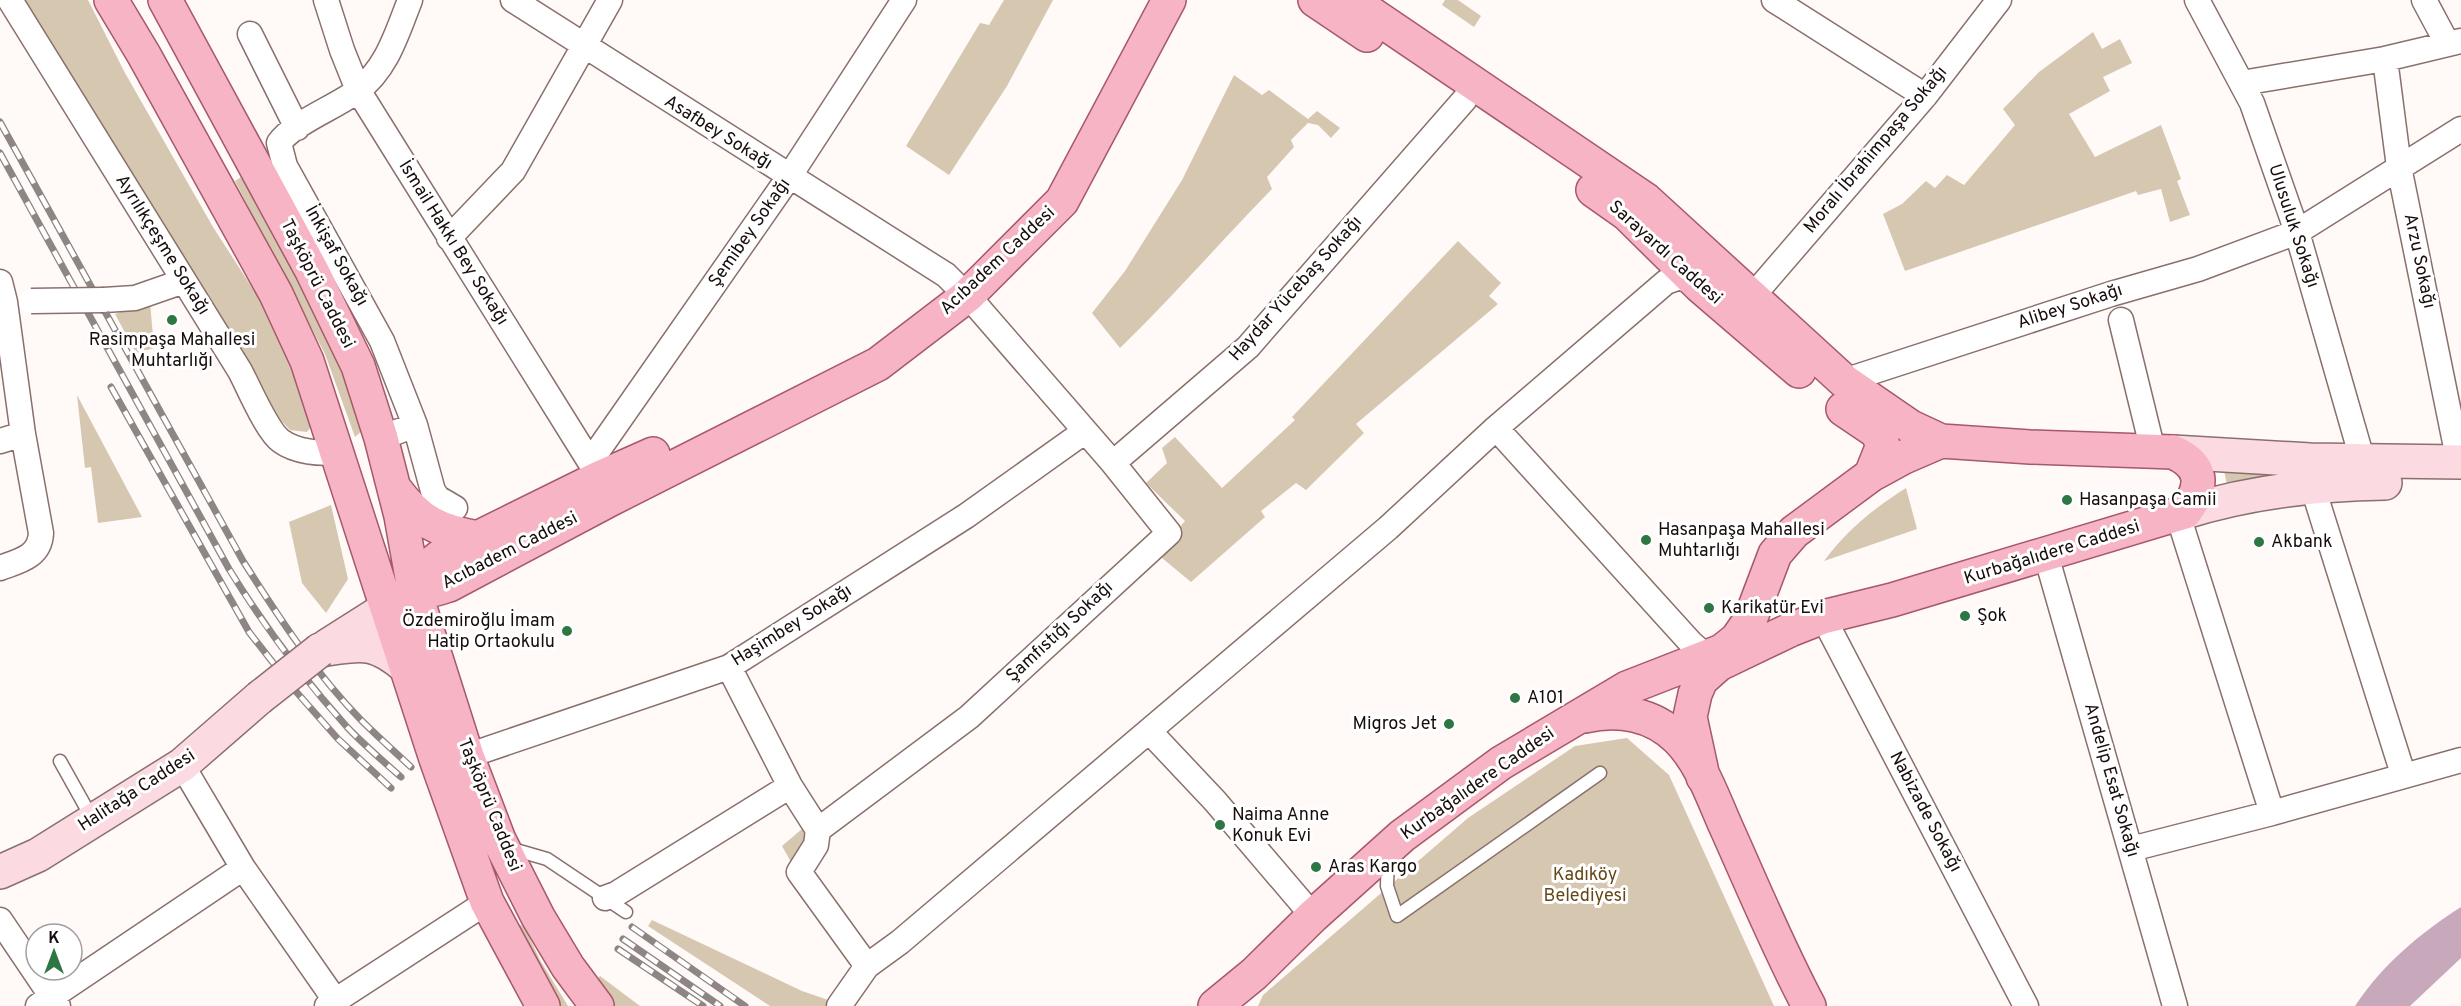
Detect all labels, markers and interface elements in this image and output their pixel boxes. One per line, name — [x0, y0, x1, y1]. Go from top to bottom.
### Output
street label: Moralı İbrahimpaşa Sokağı — [1798, 60, 1953, 238]
street label: Asafbey Sokağı — [660, 91, 776, 175]
street label: İsmail Hakkı Bey Sokağı — [393, 155, 515, 330]
street label: Ulusuluk Sokağı — [2262, 161, 2324, 291]
street label: Ayrılıkçeşme Sokağı — [109, 170, 215, 320]
street label: Şemibey Sokağı — [704, 174, 796, 292]
street label: Sarayardı Caddesi — [1603, 196, 1727, 310]
street label: İnkişaf Sokağı — [299, 201, 375, 310]
street label: Acıbadem Caddesi — [936, 202, 1060, 320]
street label: Haydar Yücebaş Sokağı — [1225, 211, 1367, 367]
street label: Arzu Sokağı — [2398, 211, 2440, 311]
street label: Taşköprü Caddesi — [275, 216, 359, 352]
street label: Alibey Sokağı — [2015, 279, 2125, 335]
marker: Rasimpaşa Mahallesi Muhtarlığı — [165, 313, 179, 327]
place label: Rasimpaşa Mahallesi Muhtarlığı — [89, 329, 255, 373]
place label: Hasanpaşa Camii — [2079, 489, 2216, 512]
marker: Hasanpaşa Camii — [2060, 493, 2074, 507]
street label: Acıbadem Caddesi — [438, 507, 582, 595]
street label: Kurbağalıdere Caddesi — [1961, 515, 2143, 591]
place label: Hasanpaşa Mahallesi Muhtarlığı — [1658, 519, 1825, 563]
place label: Akbank — [2271, 531, 2333, 554]
marker: Hasanpaşa Mahallesi Muhtarlığı — [1639, 533, 1653, 547]
marker: Akbank — [2252, 535, 2266, 549]
street label: Şamfıstığı Sokağı — [1002, 576, 1118, 688]
street label: Haşimbey Sokağı — [728, 580, 856, 672]
place label: Karikatür Evi — [1721, 597, 1824, 620]
marker: Karikatür Evi — [1702, 601, 1716, 615]
place label: Şok — [1977, 605, 2007, 628]
place label: Özdemiroğlu İmam Hatip Ortaokulu — [402, 608, 555, 654]
marker: Şok — [1958, 609, 1972, 623]
marker: Özdemiroğlu İmam Hatip Ortaokulu — [560, 624, 574, 638]
place label: A101 — [1527, 687, 1564, 710]
marker: A101 — [1508, 691, 1522, 705]
street label: Andelip Esat Sokağı — [2078, 700, 2144, 860]
place label: Migros Jet — [1352, 713, 1437, 736]
marker: Migros Jet — [1442, 717, 1456, 731]
street label: Kurbağalıdere Caddesi — [1397, 722, 1559, 846]
street label: Taşköprü Caddesi — [452, 735, 526, 875]
street label: Halitağa Caddesi — [74, 745, 200, 837]
street label: Nabizade Sokağı — [1884, 748, 1966, 876]
place label: Naima Anne Konuk Evi — [1232, 804, 1329, 848]
marker: Naima Anne Konuk Evi — [1213, 818, 1227, 832]
place label: Aras Kargo — [1328, 856, 1417, 879]
marker: Aras Kargo — [1309, 860, 1323, 874]
park label: Kadıköy Belediyesi — [1543, 864, 1627, 908]
north arrow — [24, 922, 84, 982]
text: K — [48, 929, 60, 949]

